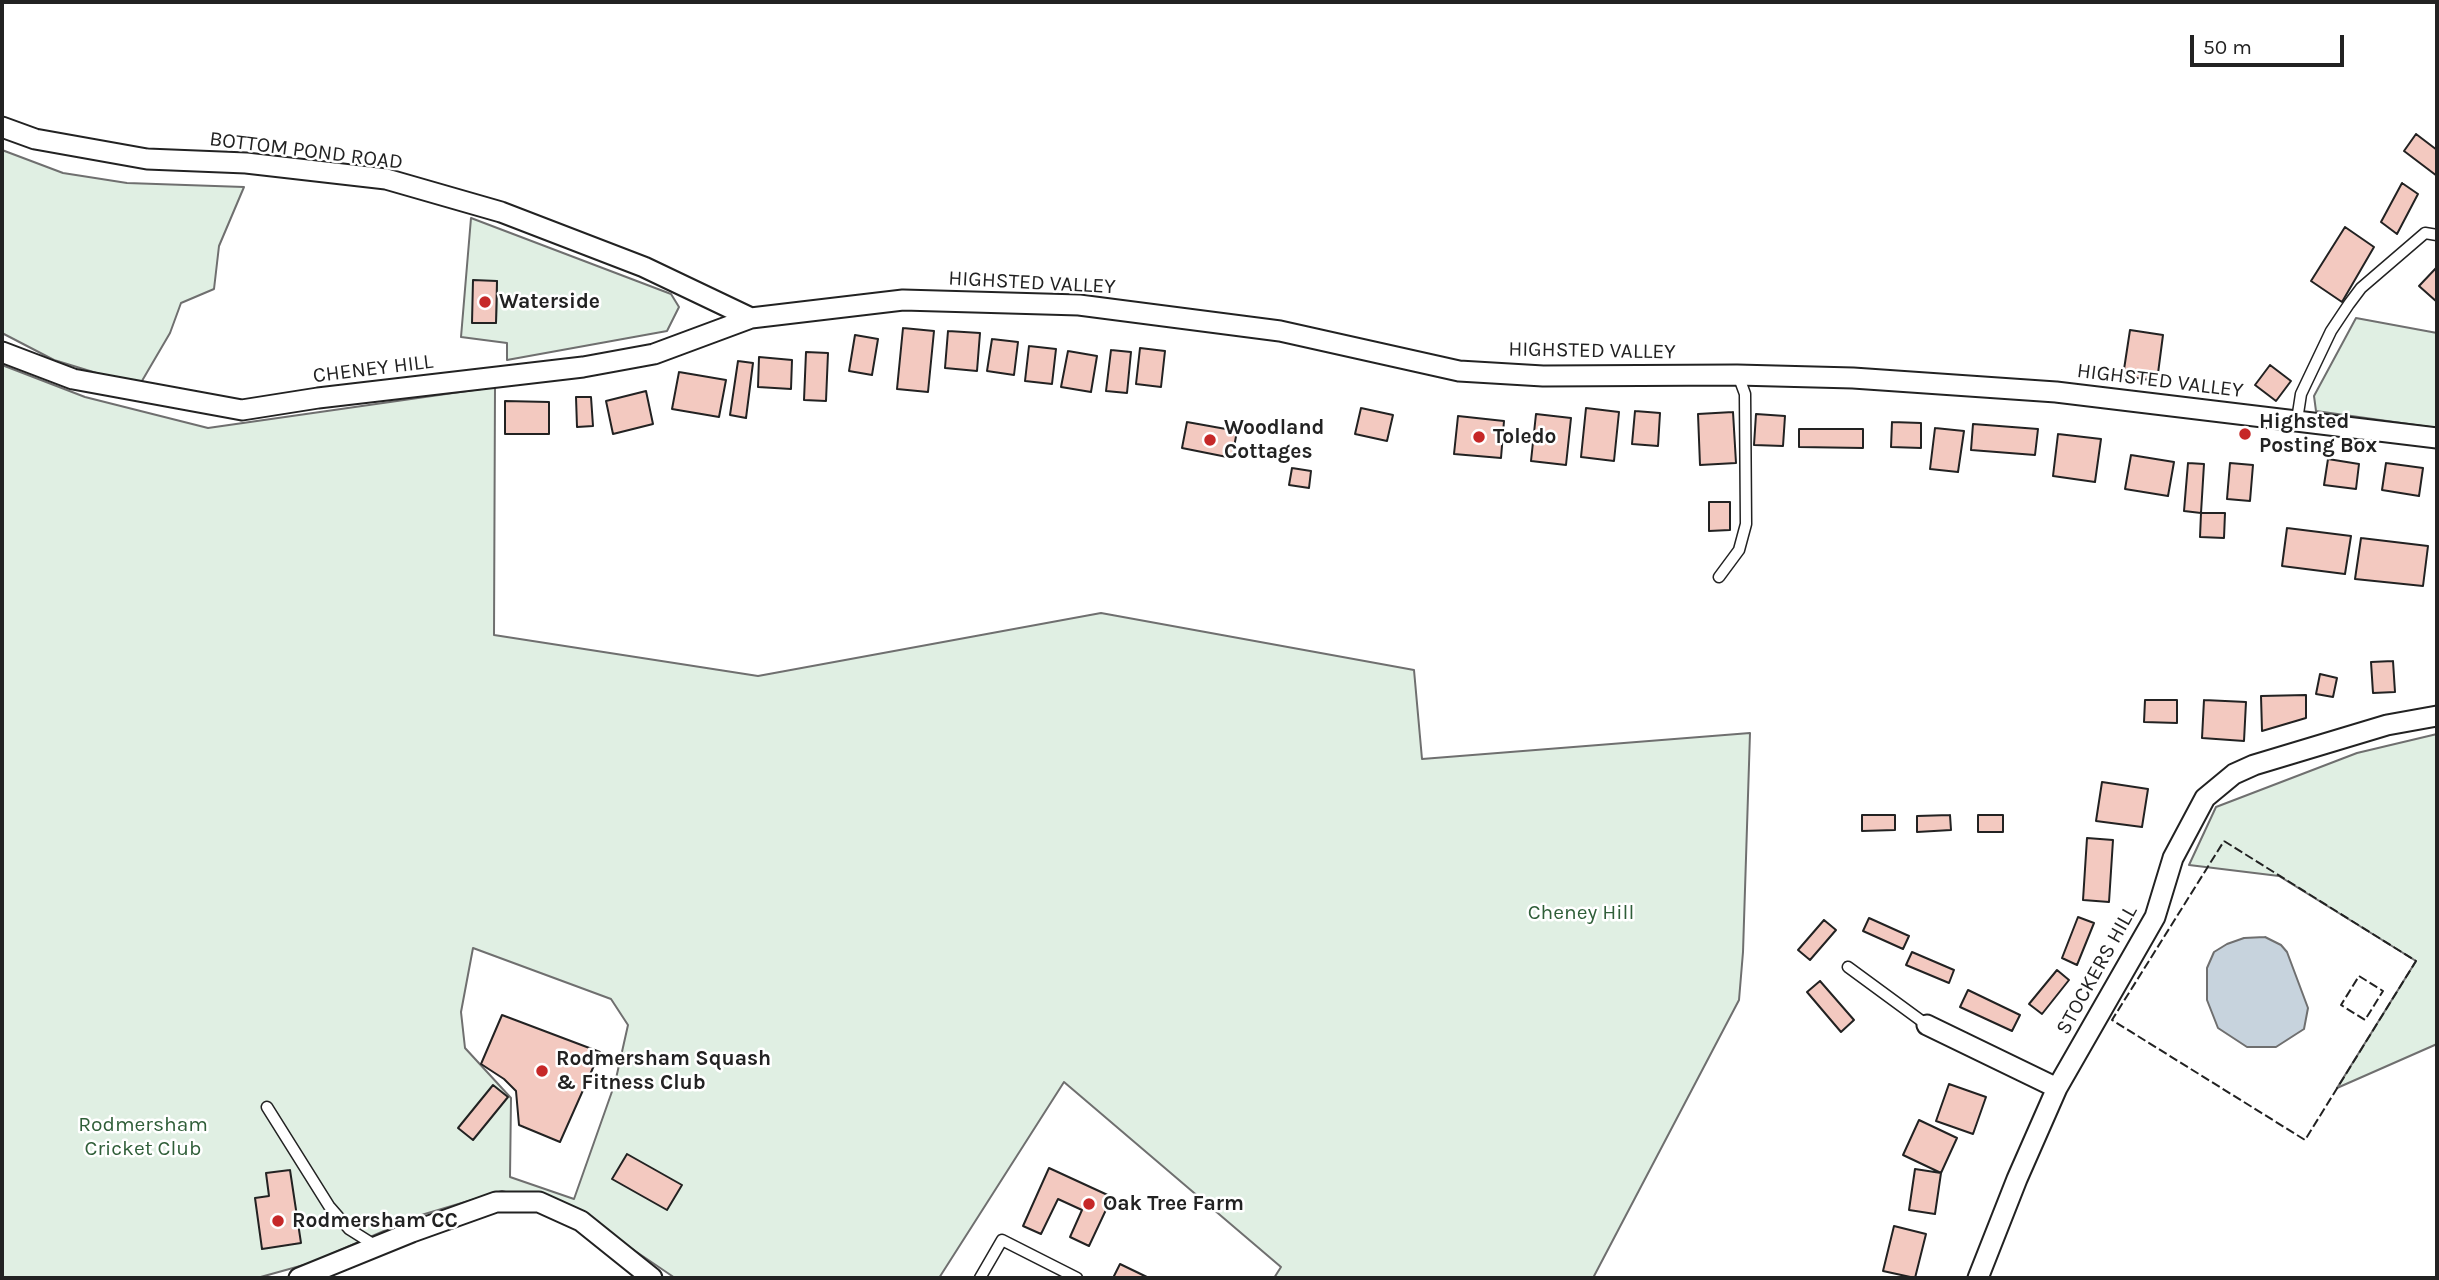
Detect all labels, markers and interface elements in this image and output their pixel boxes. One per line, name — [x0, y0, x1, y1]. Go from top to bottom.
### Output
scale bar — [2194, 21, 2348, 65]
text: 50 m — [2203, 35, 2252, 59]
street label: BOTTOM POND ROAD — [208, 127, 404, 175]
street label: HIGHSTED VALLEY — [948, 266, 1116, 300]
place label: Waterside — [499, 289, 600, 315]
marker: Waterside — [477, 294, 493, 310]
street label: HIGHSTED VALLEY — [1508, 337, 1676, 365]
street label: CHENEY HILL — [311, 349, 435, 389]
street label: HIGHSTED VALLEY — [2075, 358, 2245, 404]
place label: Highsted Posting Box — [2259, 409, 2377, 459]
place label: Woodland Cottages — [1224, 415, 1324, 465]
place label: Toledo — [1493, 424, 1556, 450]
marker: Highsted Posting Box — [2237, 426, 2253, 442]
marker: Toledo — [1471, 429, 1487, 445]
marker: Woodland Cottages — [1202, 432, 1218, 448]
park label: Cheney Hill — [1528, 900, 1634, 926]
street label: STOCKERS HILL — [2051, 901, 2143, 1039]
place label: Rodmersham Squash & Fitness Club — [556, 1046, 771, 1096]
marker: Rodmersham Squash & Fitness Club — [534, 1063, 550, 1079]
park label: Rodmersham Cricket Club — [78, 1112, 208, 1162]
place label: Oak Tree Farm — [1103, 1191, 1244, 1217]
marker: Oak Tree Farm — [1081, 1196, 1097, 1212]
place label: Rodmersham CC — [292, 1208, 458, 1234]
marker: Rodmersham CC — [270, 1213, 286, 1229]

